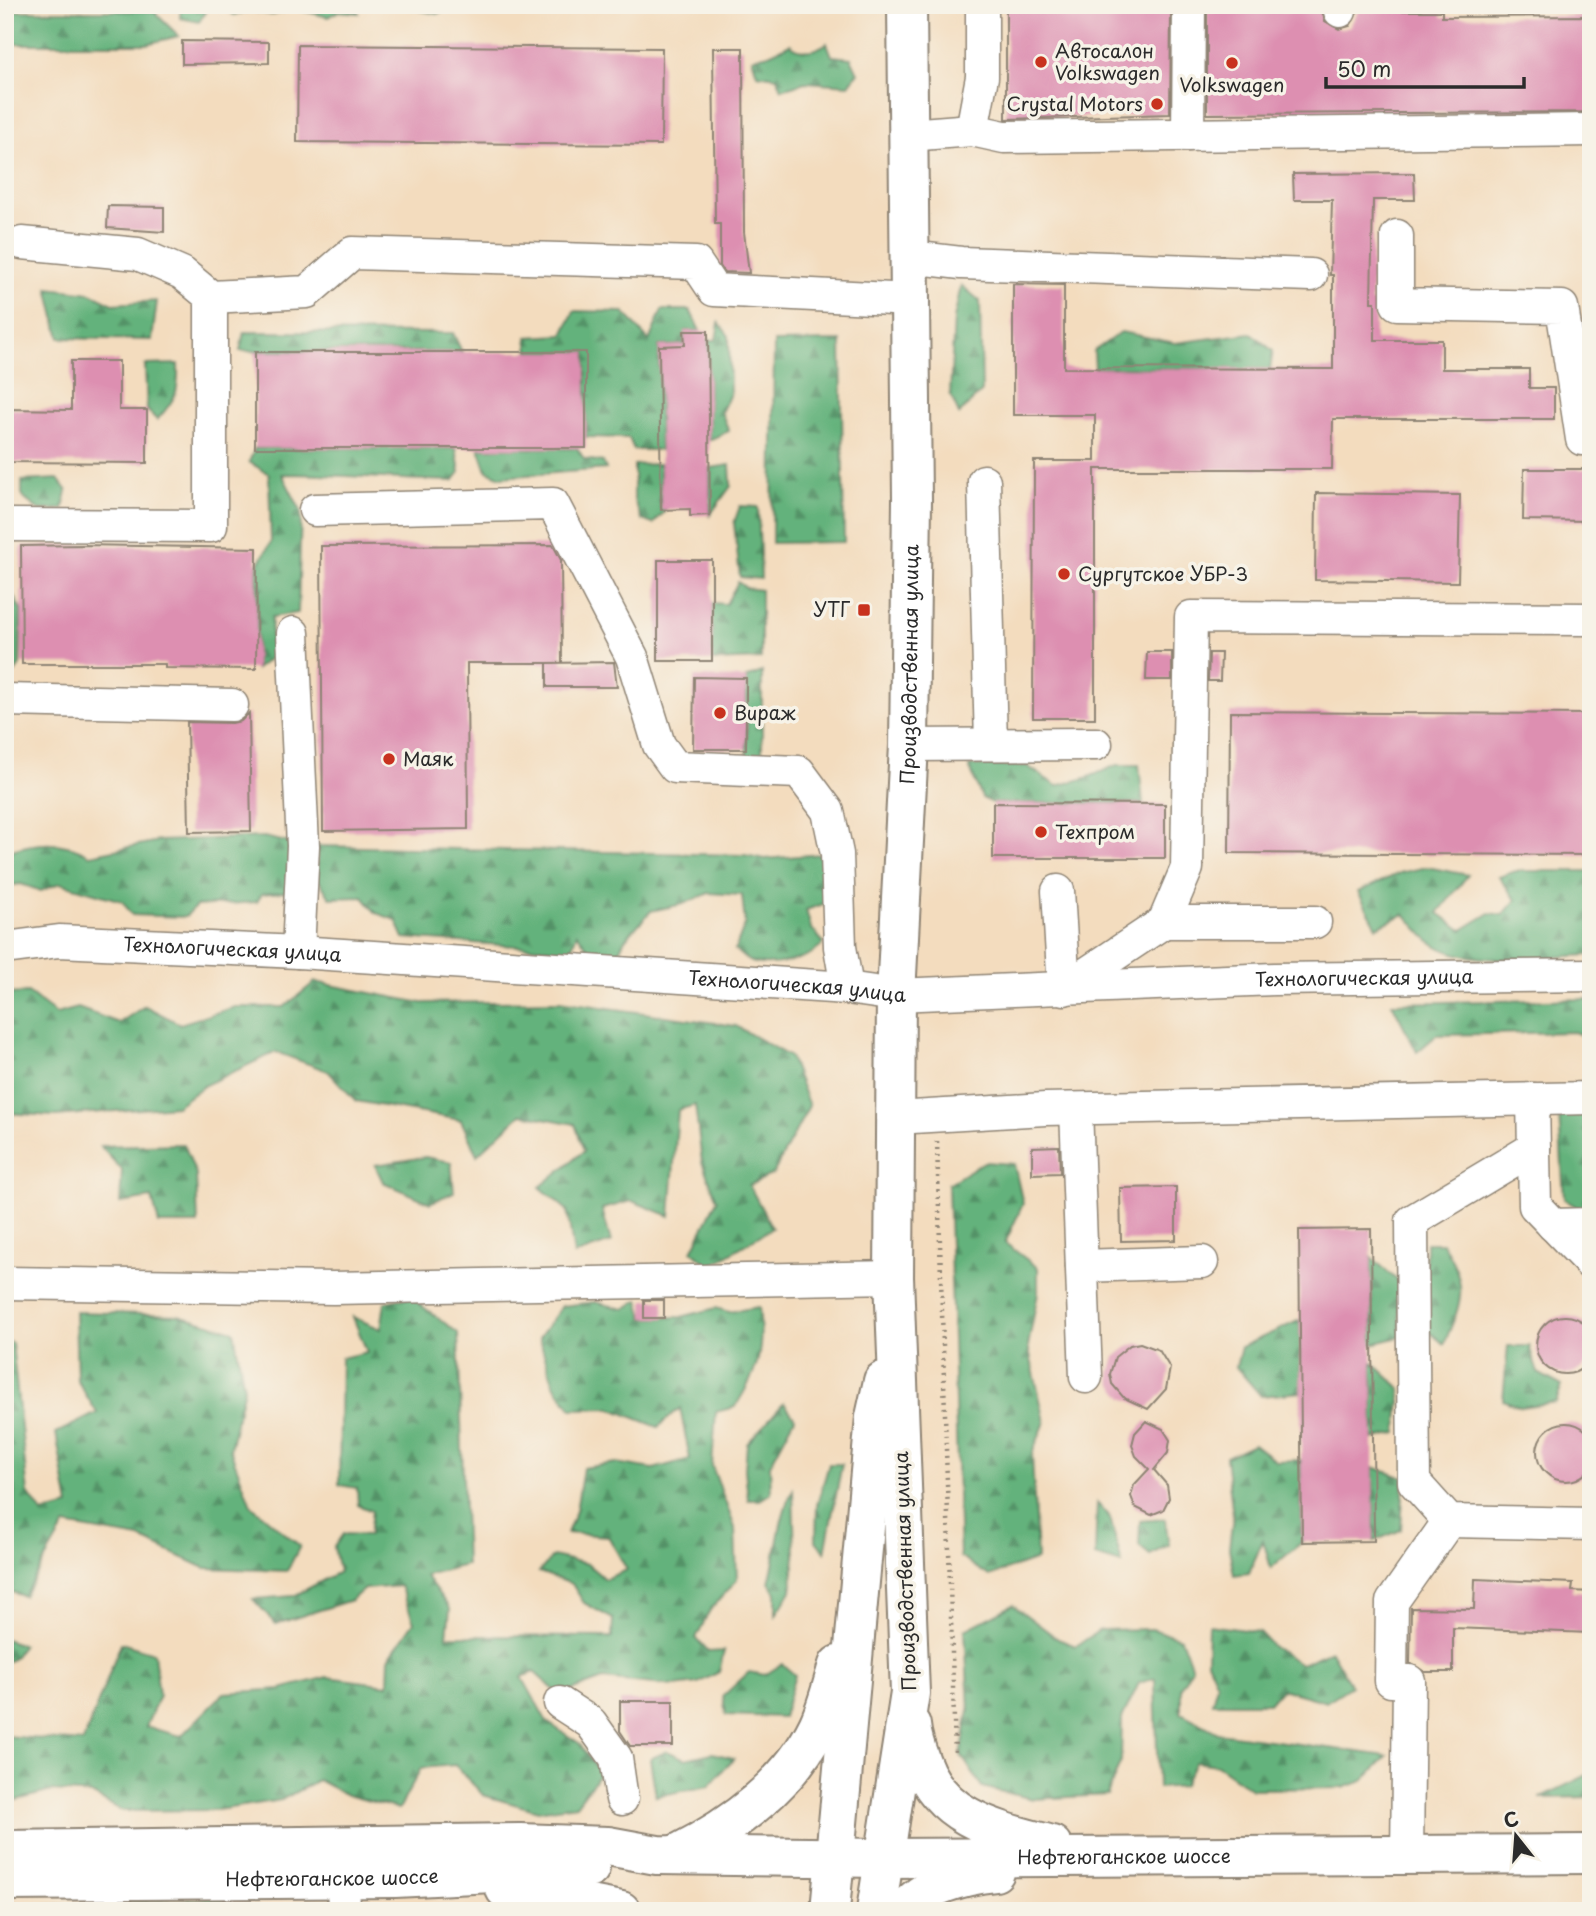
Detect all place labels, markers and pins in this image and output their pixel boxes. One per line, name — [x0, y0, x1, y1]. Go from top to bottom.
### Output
place label: Автосалон Volkswagen — [1055, 36, 1160, 86]
marker: Автосалон Volkswagen — [1033, 54, 1049, 70]
marker: Volkswagen — [1224, 55, 1240, 71]
place label: Volkswagen — [1180, 70, 1284, 98]
place label: Crystal Motors — [1006, 89, 1143, 117]
marker: Crystal Motors — [1149, 96, 1165, 112]
place label: Сургутское УБР-3 — [1078, 559, 1248, 587]
marker: Сургутское УБР-3 — [1056, 566, 1072, 582]
place label: УТГ — [813, 595, 851, 623]
marker: УТГ — [856, 602, 872, 618]
place label: Вираж — [734, 698, 796, 726]
marker: Вираж — [712, 705, 728, 721]
place label: Маяк — [403, 744, 454, 772]
marker: Маяк — [381, 751, 397, 767]
place label: Техпром — [1055, 817, 1135, 845]
marker: Техпром — [1033, 824, 1049, 840]

